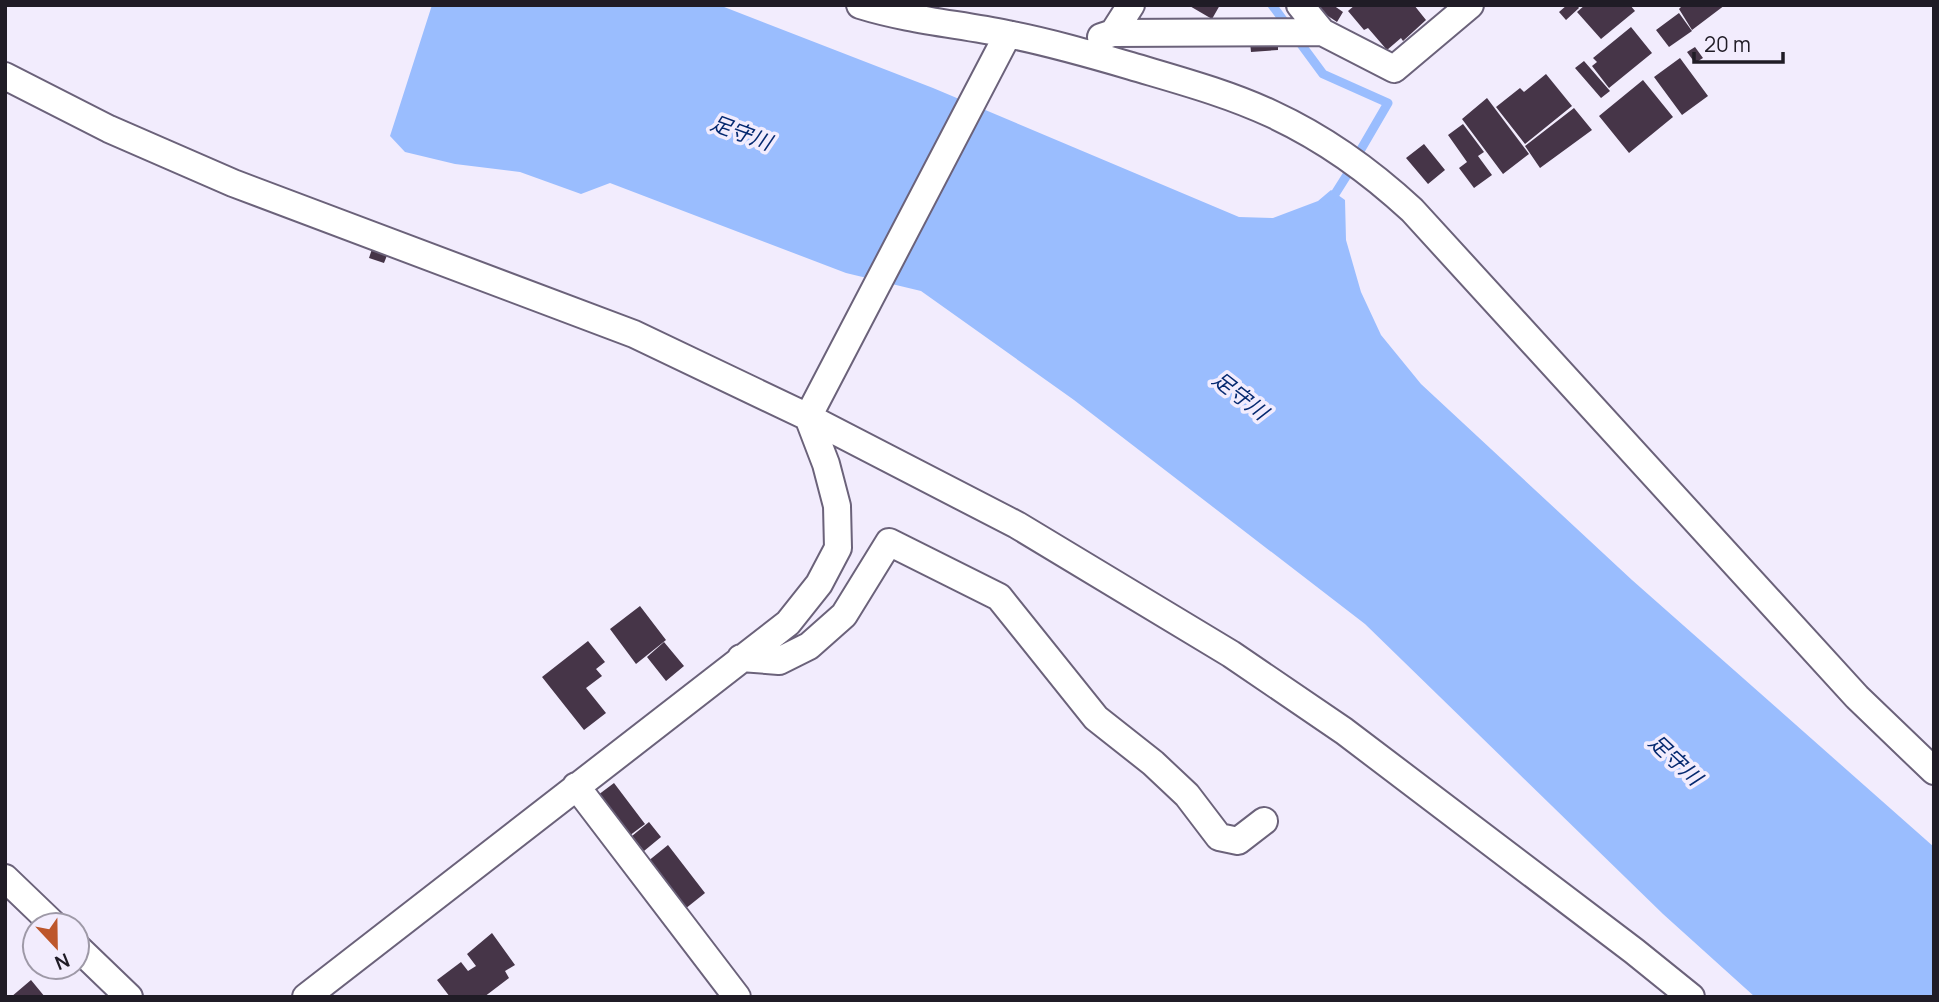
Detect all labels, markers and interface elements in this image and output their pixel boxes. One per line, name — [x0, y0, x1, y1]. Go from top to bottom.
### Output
scale bar — [1694, 21, 1783, 65]
text: 20 m — [1704, 30, 1751, 58]
water label: 足守川 — [707, 108, 778, 157]
water label: 足守川 — [1207, 365, 1276, 427]
water label: 足守川 — [1643, 728, 1710, 792]
north arrow — [21, 911, 91, 981]
text: N — [51, 947, 74, 976]

